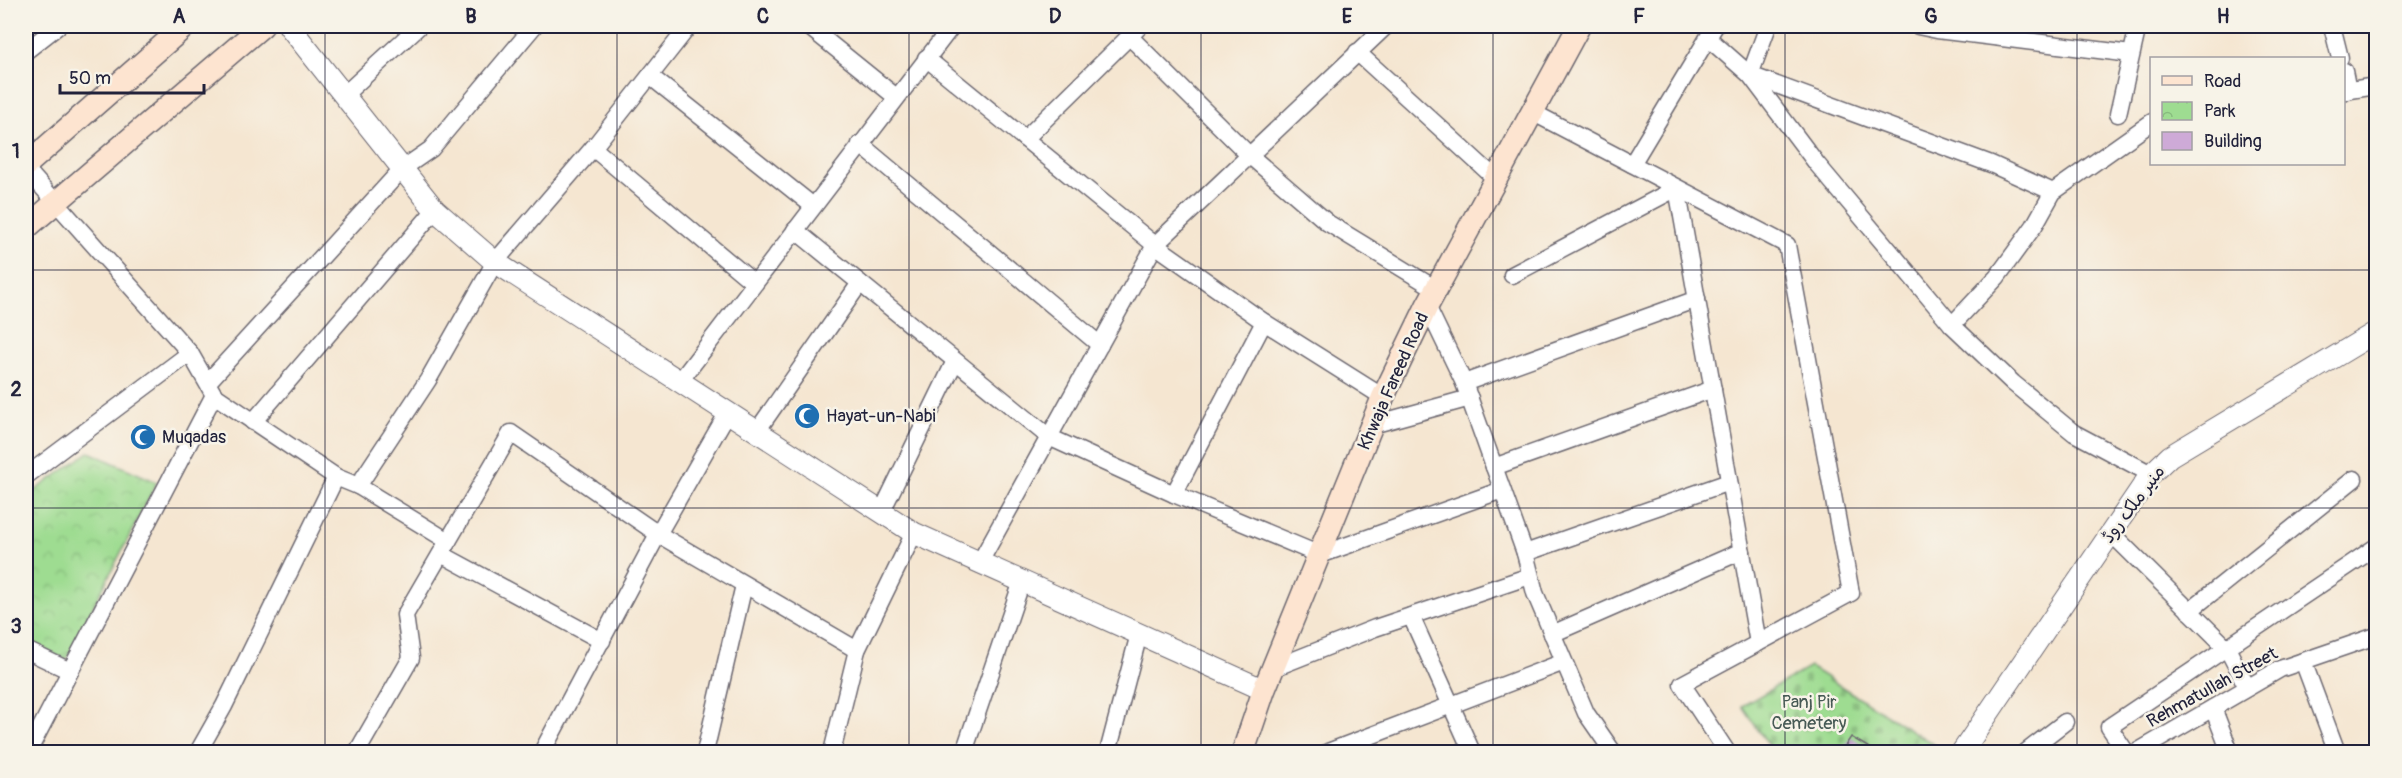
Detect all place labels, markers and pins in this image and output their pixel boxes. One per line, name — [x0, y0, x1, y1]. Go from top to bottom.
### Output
mosque icon: Hayat-un-Nabi — [792, 401, 822, 431]
place label: Hayat-un-Nabi — [826, 405, 936, 428]
mosque icon: Muqadas — [128, 422, 158, 452]
place label: Muqadas — [162, 426, 226, 449]

